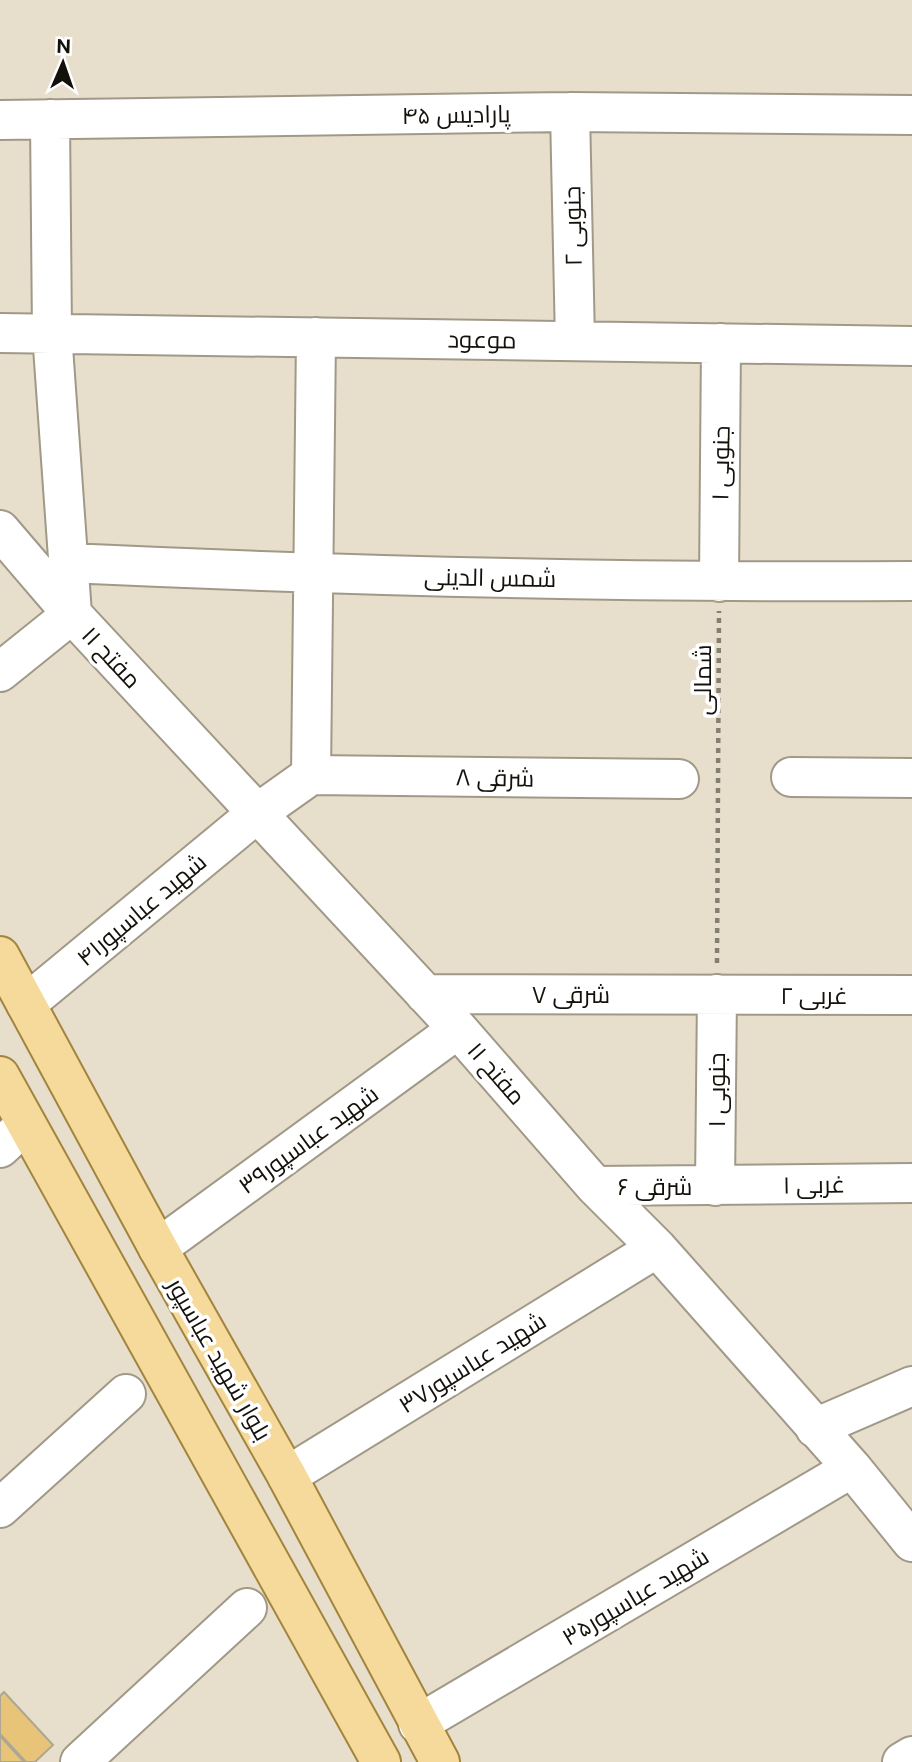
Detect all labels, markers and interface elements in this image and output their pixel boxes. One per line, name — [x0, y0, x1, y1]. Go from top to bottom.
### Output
north arrow — [28, 28, 98, 98]
text: N — [56, 35, 71, 57]
street label: پارادیس ۴۵ — [401, 99, 511, 132]
street label: جنوبی ۲ — [557, 186, 588, 266]
street label: موعود — [447, 324, 517, 354]
street label: ۱ جنوبی — [705, 425, 736, 501]
street label: شمس الدینی — [424, 562, 556, 593]
street label: مفتح ۱۱ — [74, 621, 147, 695]
street label: شمالی — [688, 645, 717, 715]
street label: شرقی ۸ — [456, 762, 534, 793]
street label: ۴۱شهید عباسپور — [71, 847, 213, 973]
street label: شرقی ۷ — [532, 980, 610, 1009]
street label: غربی ۲ — [780, 981, 848, 1010]
street label: مفتح ۱۱ — [460, 1036, 532, 1112]
street label: جنوبی ۱ — [702, 1052, 731, 1128]
street label: شهید عباسپور۳۹ — [233, 1079, 384, 1201]
street label: غربی ۱ — [783, 1169, 845, 1200]
street label: شرقی ۶ — [618, 1172, 692, 1201]
street label: بلوار شهید عباسپور — [159, 1271, 278, 1446]
street label: شهید عباسپور۳۷ — [393, 1306, 552, 1420]
street label: شهید عباسپور۳۵ — [557, 1541, 714, 1653]

